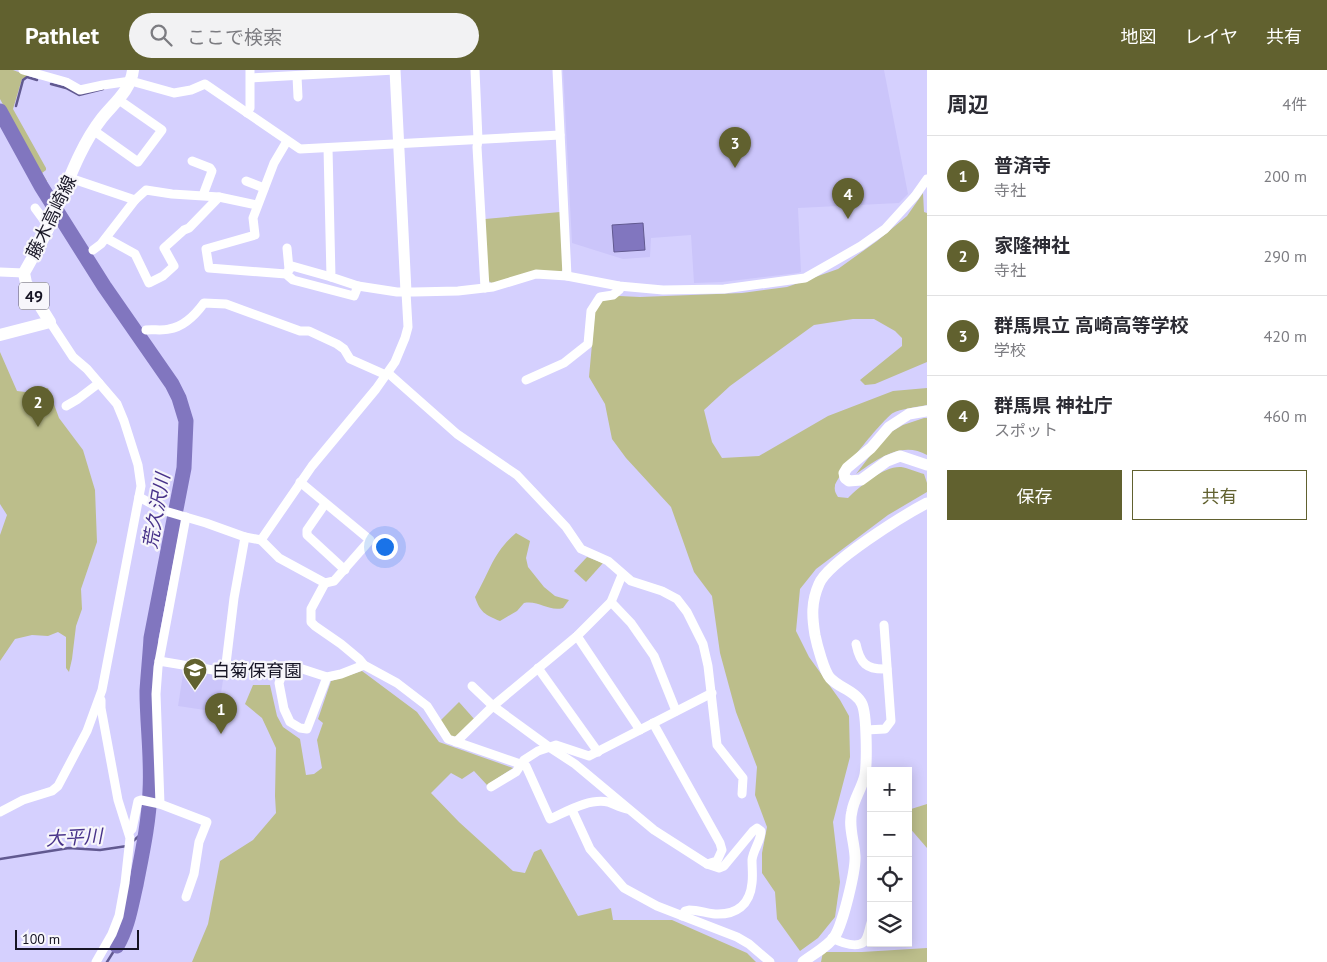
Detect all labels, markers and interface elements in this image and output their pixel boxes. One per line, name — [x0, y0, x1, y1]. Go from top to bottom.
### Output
search box — [129, 13, 479, 58]
text: Pathlet — [25, 20, 99, 51]
icon: search — [147, 21, 175, 49]
text: ここで検索 — [187, 25, 282, 49]
text: 地図 — [1121, 25, 1157, 48]
text: レイヤ — [1185, 25, 1238, 48]
text: 共有 — [1266, 25, 1302, 48]
text: 周辺 — [947, 91, 989, 118]
text: 4件 — [1282, 94, 1307, 114]
pin: 3 — [719, 127, 751, 168]
text: 普済寺 — [994, 153, 1051, 177]
text: 1 — [958, 166, 968, 186]
text: 200 m — [1264, 166, 1307, 186]
street label: 藤木高崎線 — [21, 172, 81, 262]
pin: 4 — [832, 178, 864, 219]
text: 寺社 — [994, 180, 1026, 200]
text: 家隆神社 — [994, 233, 1070, 257]
text: 2 — [958, 246, 968, 266]
text: 290 m — [1264, 246, 1307, 266]
text: 寺社 — [994, 260, 1026, 280]
road number: 49 — [19, 282, 49, 310]
text: 群馬県立 高崎高等学校 — [994, 313, 1189, 337]
text: 3 — [958, 326, 968, 346]
text: 420 m — [1264, 326, 1307, 346]
text: 学校 — [994, 340, 1026, 360]
pin: 2 — [22, 386, 54, 427]
text: 群馬県 神社庁 — [994, 393, 1113, 417]
text: 4 — [958, 406, 968, 426]
text: 460 m — [1264, 406, 1307, 426]
text: スポット — [994, 420, 1058, 440]
water label: 荒久沢川 — [138, 470, 175, 551]
button: 保存 — [947, 470, 1122, 520]
button: 共有 — [1132, 470, 1307, 520]
your location — [372, 534, 398, 560]
school or university icon: 白菊保育園 — [182, 657, 208, 691]
place label: 白菊保育園 — [212, 659, 302, 682]
pin: 1 — [205, 693, 237, 734]
map controls — [867, 767, 912, 947]
button: + — [867, 767, 912, 812]
button: − — [867, 812, 912, 857]
water label: 大平川 — [45, 823, 105, 850]
button: locate — [867, 857, 912, 902]
button: layers — [867, 902, 912, 947]
scale bar — [15, 927, 139, 950]
text: 100 m — [22, 930, 60, 948]

